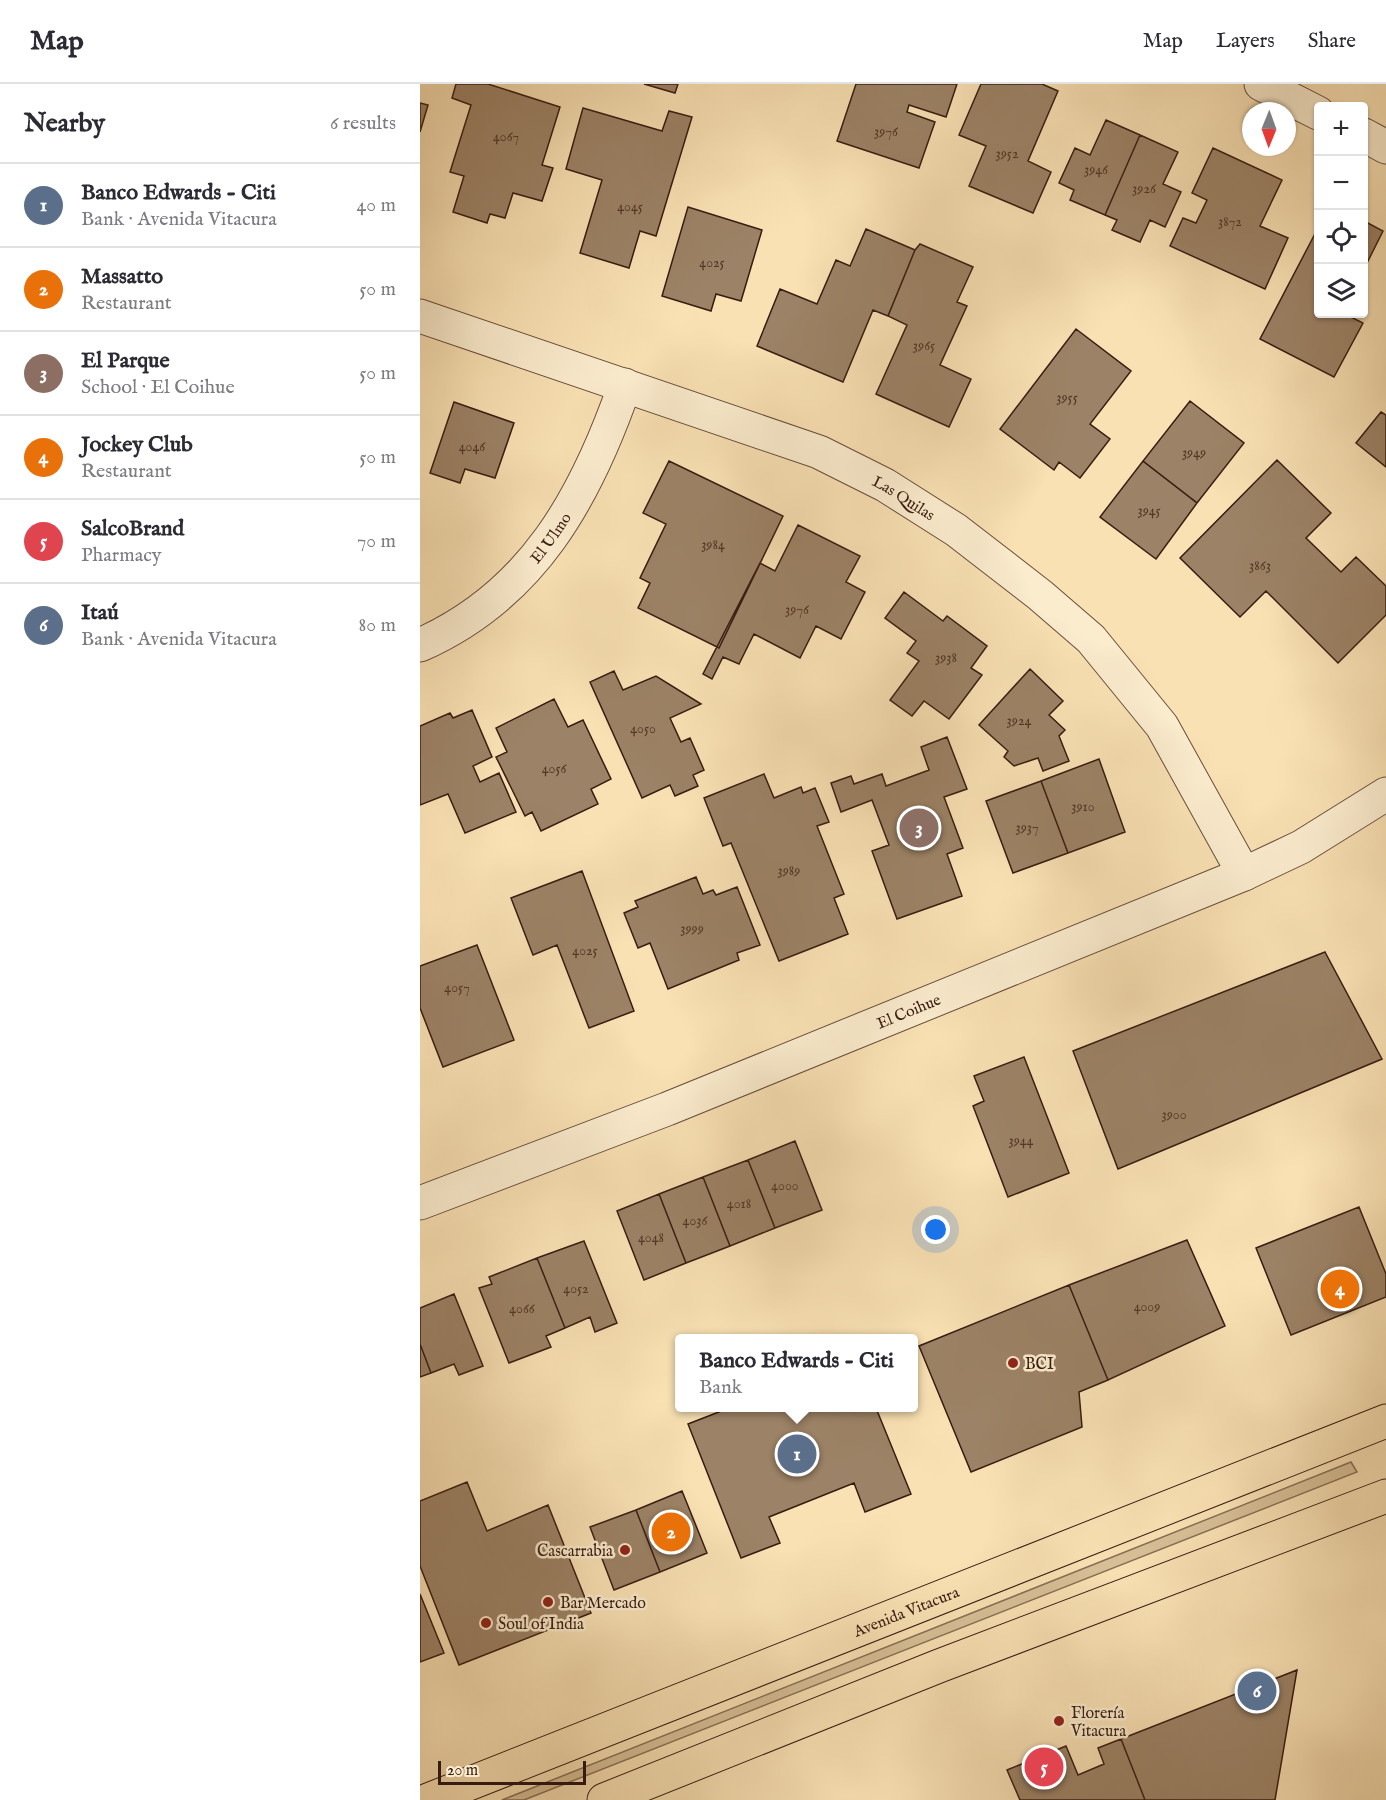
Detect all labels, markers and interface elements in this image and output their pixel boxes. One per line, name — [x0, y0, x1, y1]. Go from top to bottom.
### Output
text: Map — [30, 24, 84, 59]
text: Map — [1143, 28, 1183, 55]
text: Layers — [1216, 28, 1275, 55]
text: Share — [1308, 28, 1356, 55]
north arrow — [1242, 102, 1296, 156]
map controls — [1314, 102, 1368, 318]
button: + — [1314, 102, 1368, 156]
text: Nearby — [24, 107, 105, 140]
text: 6 results — [330, 111, 396, 136]
house number: 3976 — [874, 123, 899, 141]
house number: 4067 — [493, 128, 519, 146]
house number: 3952 — [996, 145, 1019, 163]
button: − — [1314, 156, 1368, 210]
house number: 3946 — [1084, 161, 1109, 179]
text: Banco Edwards - Citi — [81, 179, 276, 207]
house number: 3926 — [1132, 180, 1157, 198]
text: 1 — [40, 193, 47, 218]
text: 40 m — [357, 193, 396, 218]
house number: 4045 — [617, 198, 643, 216]
text: Bank · Avenida Vitacura — [81, 207, 277, 232]
button: locate — [1314, 210, 1368, 264]
house number: 3872 — [1218, 213, 1242, 231]
house number: 4025 — [699, 254, 725, 272]
text: Massatto — [81, 263, 163, 291]
button: layers — [1314, 264, 1368, 318]
text: 2 — [39, 277, 48, 302]
text: 50 m — [359, 277, 396, 302]
text: Restaurant — [81, 291, 172, 316]
house number: 3965 — [913, 337, 935, 355]
text: El Parque — [81, 347, 170, 375]
text: 3 — [40, 361, 47, 386]
text: 50 m — [359, 361, 396, 386]
text: School · El Coihue — [81, 375, 235, 400]
house number: 3955 — [1056, 389, 1078, 407]
text: Jockey Club — [81, 431, 193, 459]
house number: 4046 — [459, 438, 486, 456]
house number: 3949 — [1182, 444, 1206, 462]
text: 4 — [39, 445, 48, 470]
text: 50 m — [359, 445, 396, 470]
text: Restaurant — [81, 459, 172, 484]
street label: Las Quilas — [869, 472, 938, 526]
house number: 3945 — [1137, 502, 1161, 520]
street label: El Ulmo — [527, 509, 577, 568]
text: SalcoBrand — [81, 515, 184, 543]
text: 5 — [40, 529, 47, 554]
text: 70 m — [357, 529, 396, 554]
house number: 3984 — [701, 536, 725, 554]
text: Pharmacy — [81, 543, 162, 568]
house number: 3863 — [1249, 557, 1271, 575]
text: Itaú — [81, 599, 119, 627]
house number: 3976 — [785, 601, 810, 619]
text: 6 — [39, 613, 48, 638]
text: 80 m — [359, 613, 396, 638]
text: Bank · Avenida Vitacura — [81, 627, 277, 652]
house number: 3938 — [935, 649, 957, 667]
house number: 3924 — [1007, 712, 1032, 730]
house number: 4050 — [630, 720, 656, 738]
house number: 4056 — [542, 760, 567, 778]
house number: 3910 — [1071, 798, 1095, 816]
pin: 3 — [900, 806, 938, 850]
house number: 3937 — [1015, 819, 1039, 837]
house number: 3989 — [778, 862, 800, 880]
house number: 3999 — [680, 920, 704, 938]
house number: 4025 — [572, 942, 598, 960]
house number: 4057 — [444, 979, 470, 997]
street label: El Coihue — [874, 991, 944, 1034]
house number: 3900 — [1161, 1106, 1187, 1124]
house number: 3944 — [1009, 1132, 1034, 1150]
house number: 4000 — [771, 1177, 799, 1195]
house number: 4018 — [727, 1195, 751, 1213]
house number: 4036 — [683, 1212, 709, 1230]
your location — [921, 1215, 950, 1244]
house number: 4048 — [638, 1229, 664, 1247]
pin: 4 — [1320, 1266, 1360, 1312]
house number: 4052 — [563, 1280, 589, 1298]
house number: 4009 — [1134, 1298, 1160, 1316]
house number: 4066 — [509, 1300, 536, 1318]
popup — [675, 1334, 918, 1412]
text: Banco Edwards - Citi — [699, 1347, 894, 1375]
place label: BCI — [1025, 1355, 1054, 1375]
marker: BCI — [1006, 1356, 1020, 1370]
text: Bank — [699, 1375, 742, 1400]
pin: 1 — [778, 1432, 817, 1476]
pin: 2 — [652, 1510, 690, 1554]
place label: Cascarrabia — [537, 1542, 613, 1562]
marker: Cascarrabia — [618, 1543, 632, 1557]
street label: Avenida Vitacura — [850, 1583, 962, 1643]
place label: Bar Mercado — [560, 1594, 646, 1614]
marker: Bar Mercado — [541, 1595, 555, 1609]
place label: Soul of India — [498, 1615, 584, 1635]
marker: Soul of India — [479, 1616, 493, 1630]
pin: 6 — [1238, 1668, 1276, 1714]
place label: Florería Vitacura — [1070, 1704, 1126, 1742]
marker: Florería Vitacura — [1052, 1714, 1066, 1728]
pin: 5 — [1024, 1744, 1064, 1790]
scale bar — [438, 1758, 586, 1786]
text: 20 m — [447, 1761, 478, 1781]

